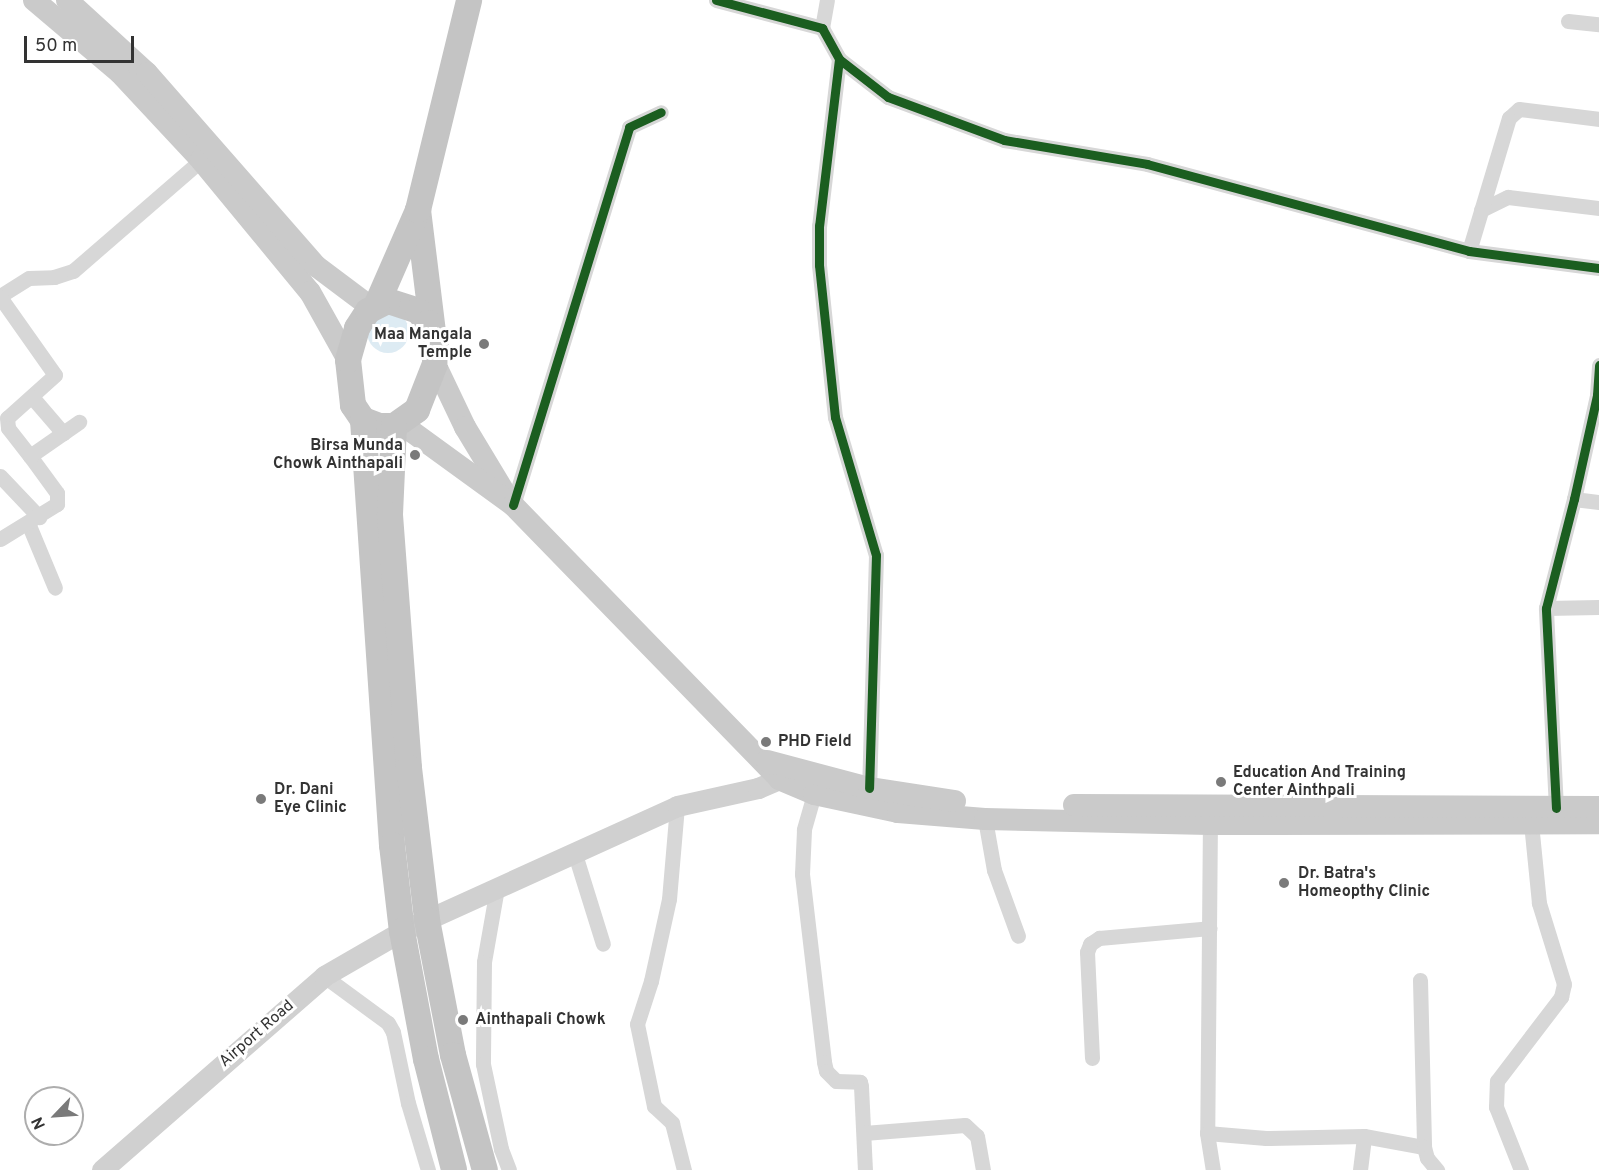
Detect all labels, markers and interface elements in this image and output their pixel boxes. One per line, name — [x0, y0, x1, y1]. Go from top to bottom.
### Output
scale bar — [27, 24, 136, 62]
text: 50 m — [35, 35, 77, 58]
place label: Maa Mangala Temple — [374, 325, 472, 363]
marker: Maa Mangala Temple — [477, 337, 491, 351]
place label: Birsa Munda Chowk Ainthapali — [272, 436, 403, 474]
marker: Birsa Munda Chowk Ainthapali — [408, 448, 422, 462]
place label: PHD Field — [778, 732, 852, 752]
marker: PHD Field — [759, 735, 773, 749]
place label: Education And Training Center Ainthpali — [1233, 763, 1407, 801]
marker: Education And Training Center Ainthpali — [1214, 775, 1228, 789]
place label: Dr. Dani Eye Clinic — [274, 780, 347, 818]
marker: Dr. Dani Eye Clinic — [252, 790, 270, 808]
place label: Dr. Batra's Homeopthy Clinic — [1298, 864, 1430, 902]
marker: Dr. Batra's Homeopthy Clinic — [1275, 874, 1293, 892]
street label: Airport Road — [216, 996, 298, 1072]
place label: Ainthapali Chowk — [475, 1010, 606, 1030]
marker: Ainthapali Chowk — [456, 1013, 470, 1027]
north arrow — [24, 1086, 84, 1146]
text: N — [28, 1113, 51, 1132]

